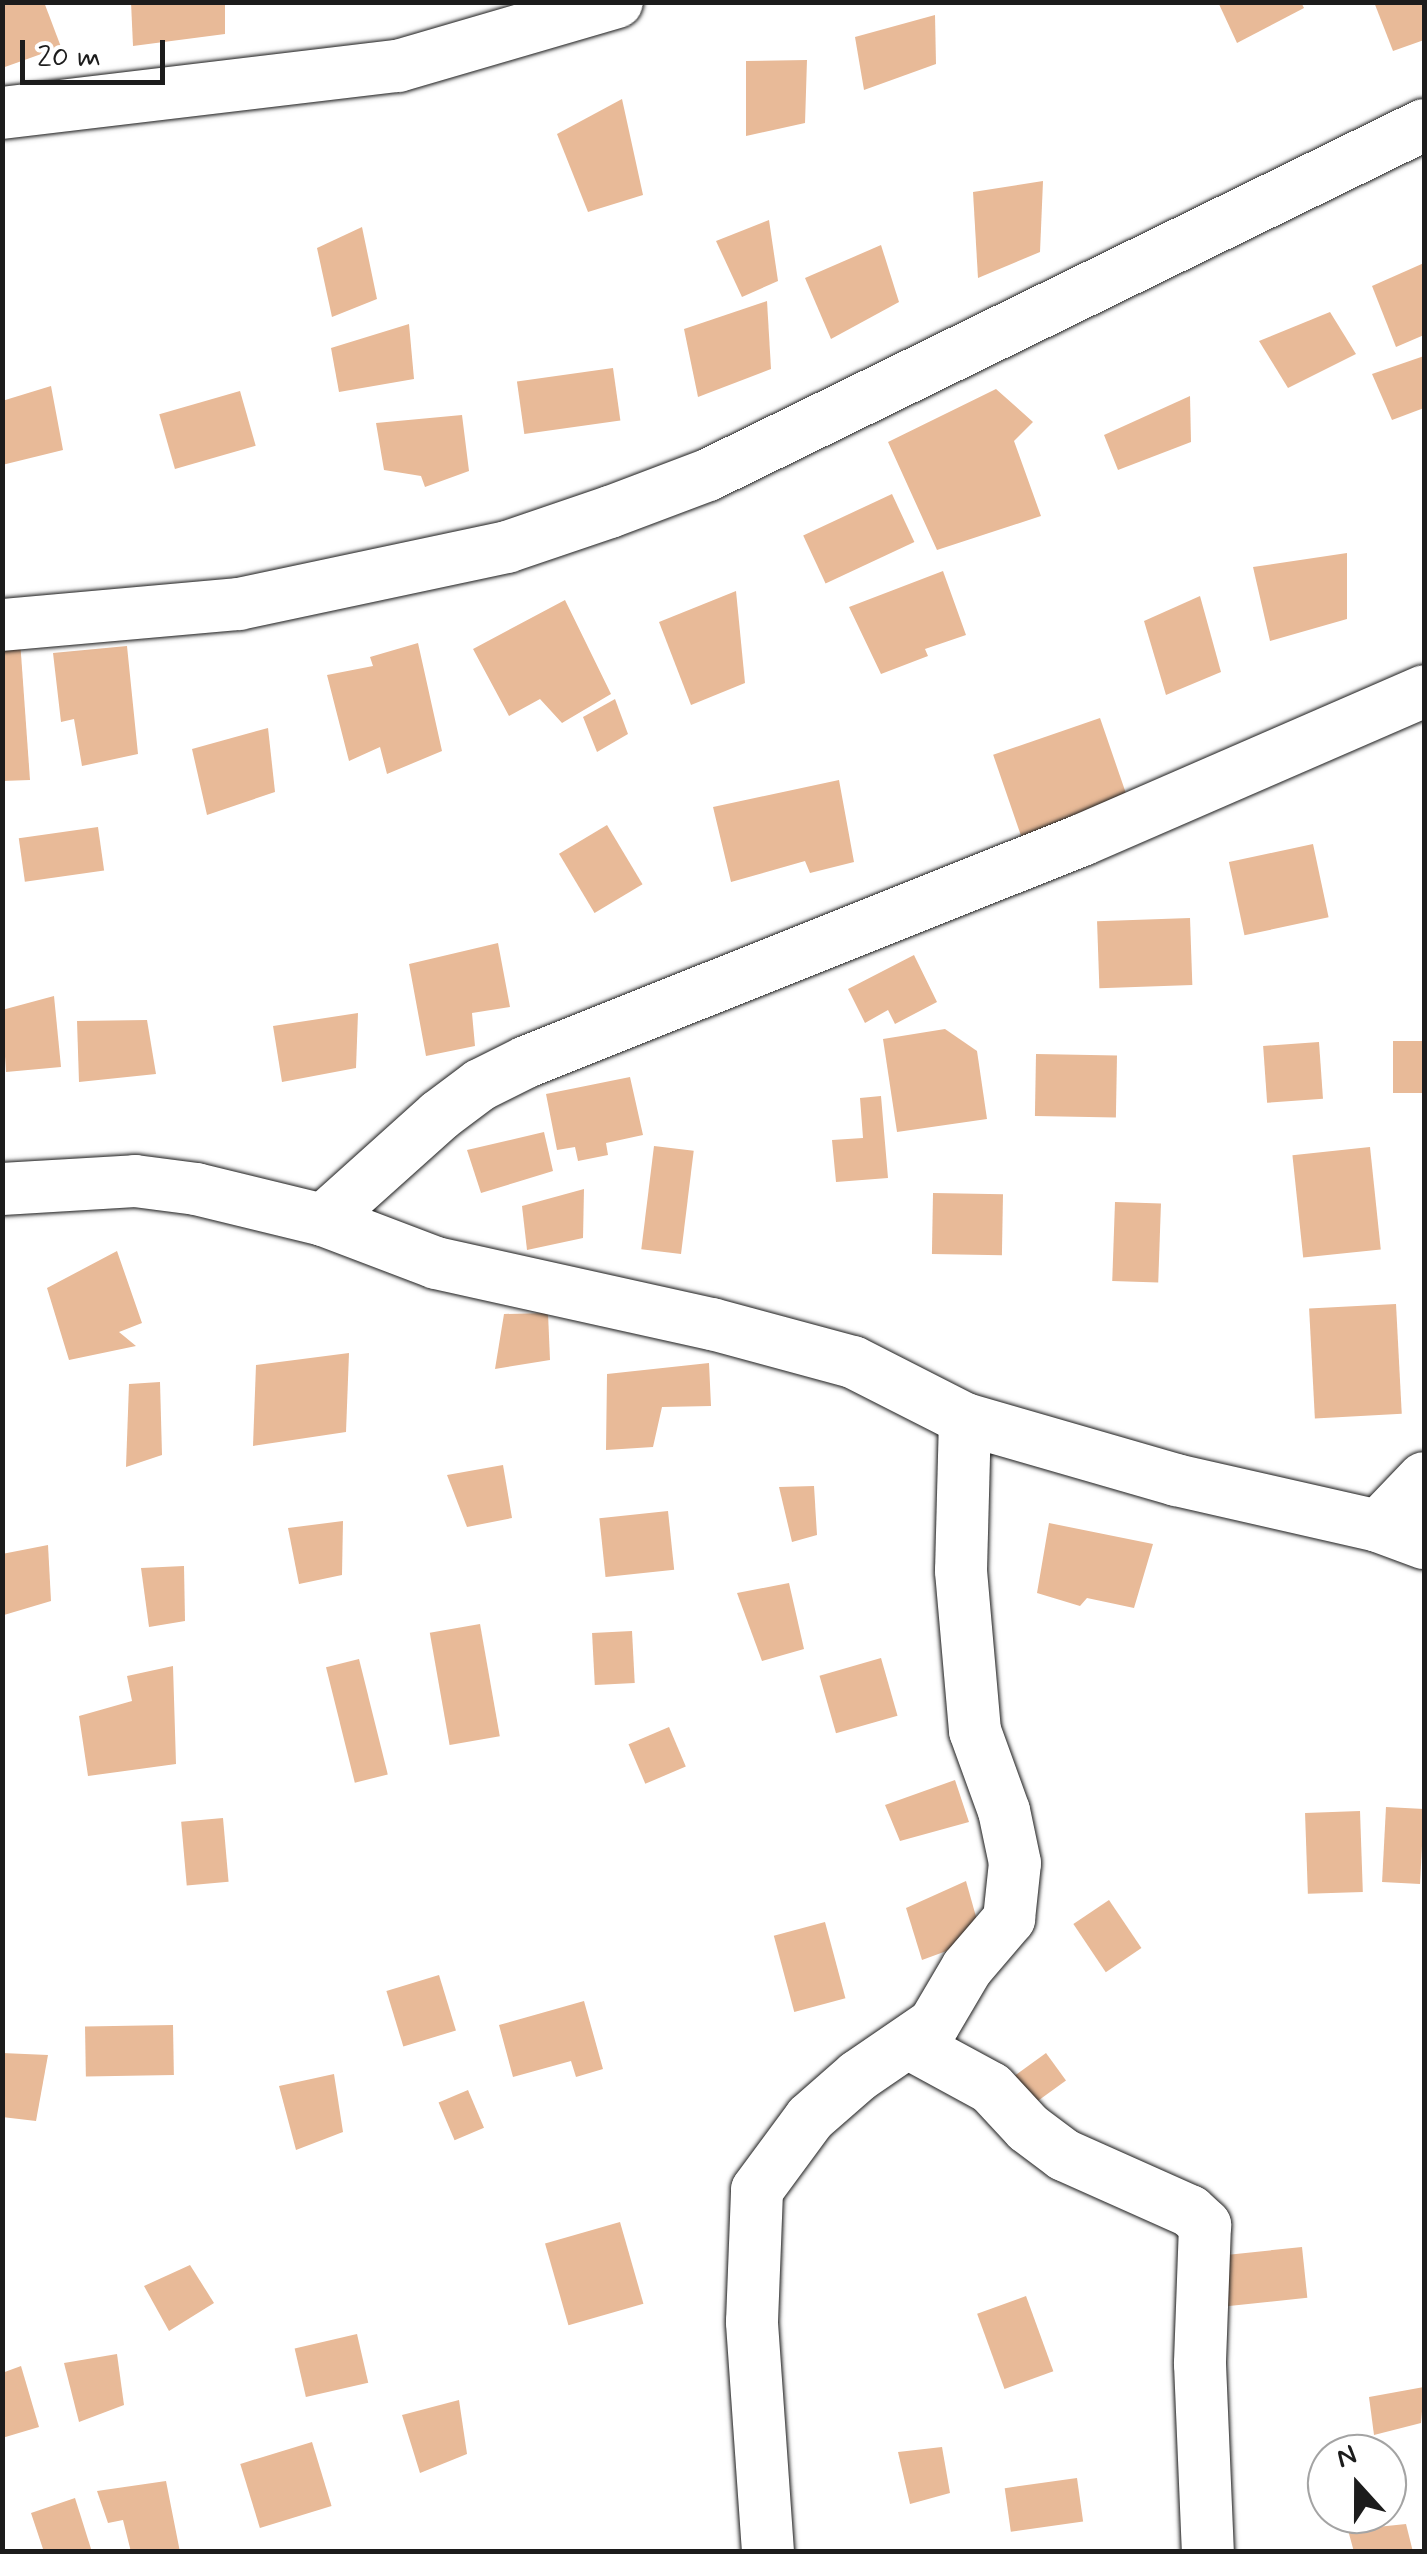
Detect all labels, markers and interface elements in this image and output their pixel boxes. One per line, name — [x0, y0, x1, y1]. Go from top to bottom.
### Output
scale bar — [25, 20, 170, 82]
text: 20 m — [37, 38, 101, 77]
north arrow — [1307, 2434, 1407, 2534]
text: N — [1331, 2437, 1362, 2478]

